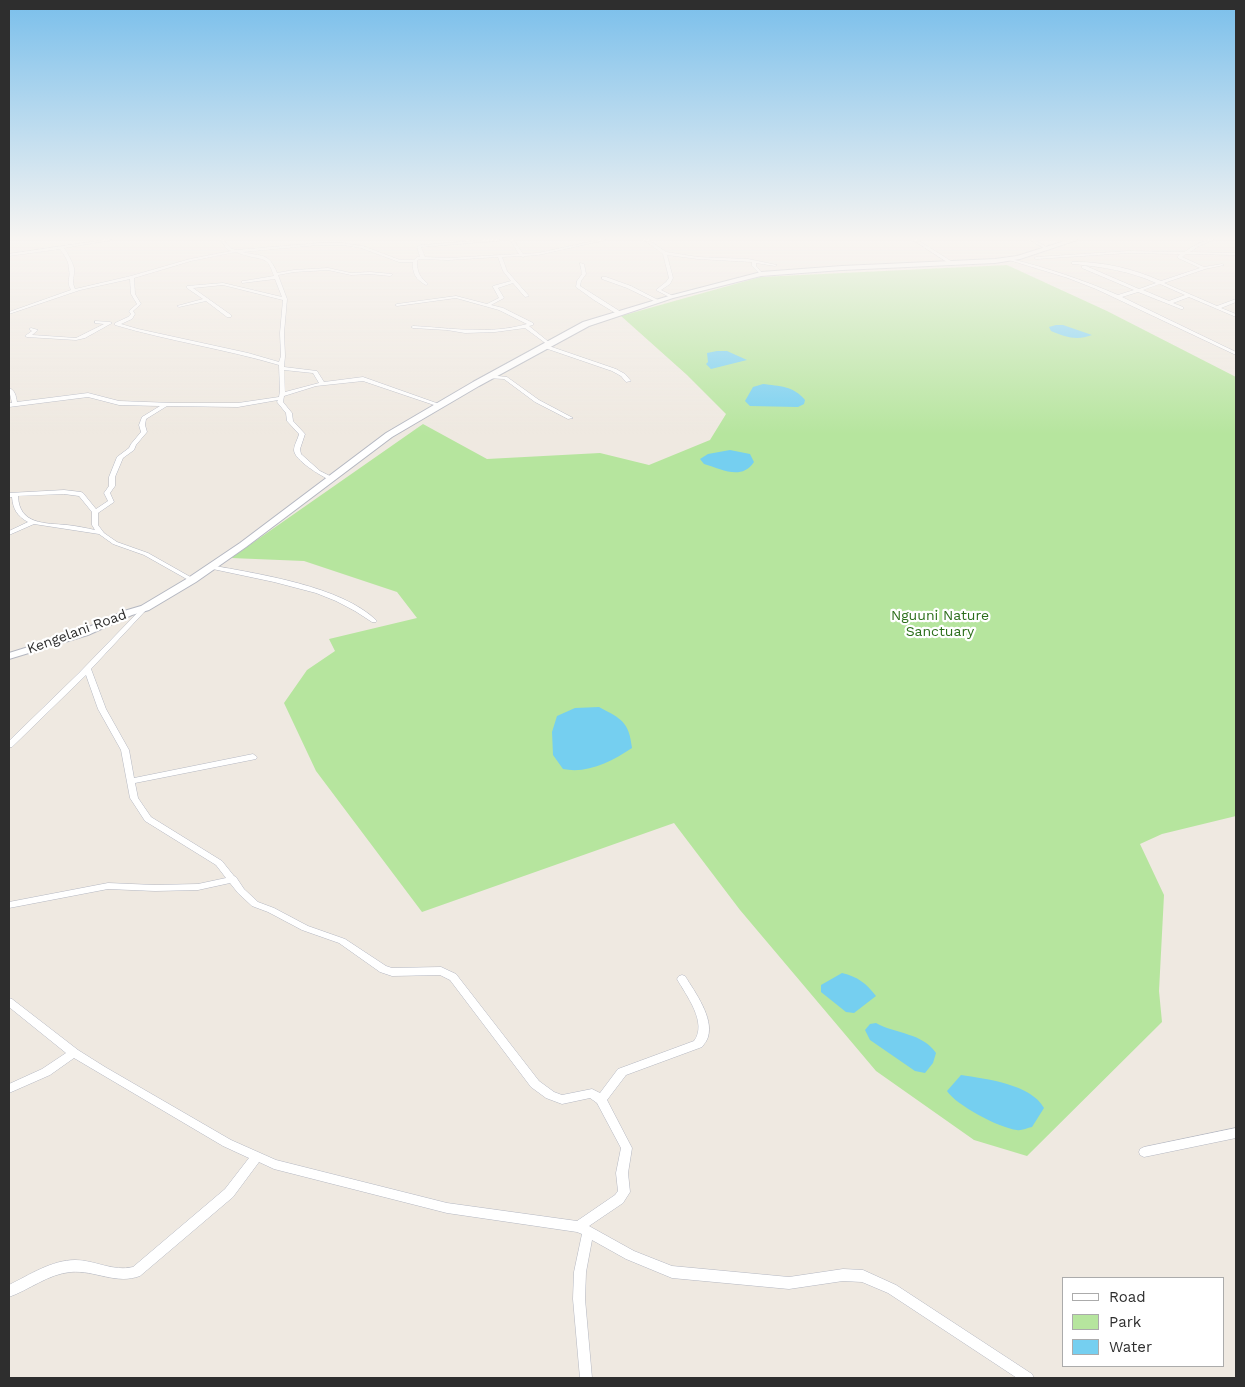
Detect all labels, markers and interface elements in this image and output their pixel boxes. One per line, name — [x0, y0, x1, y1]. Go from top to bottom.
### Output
street label: Kengelani Road — [25, 606, 129, 658]
park label: Nguuni Nature Sanctuary — [891, 608, 989, 640]
legend — [1062, 1277, 1225, 1367]
text: Road — [1109, 1288, 1146, 1306]
text: Park — [1109, 1313, 1141, 1331]
text: Water — [1109, 1338, 1152, 1356]

